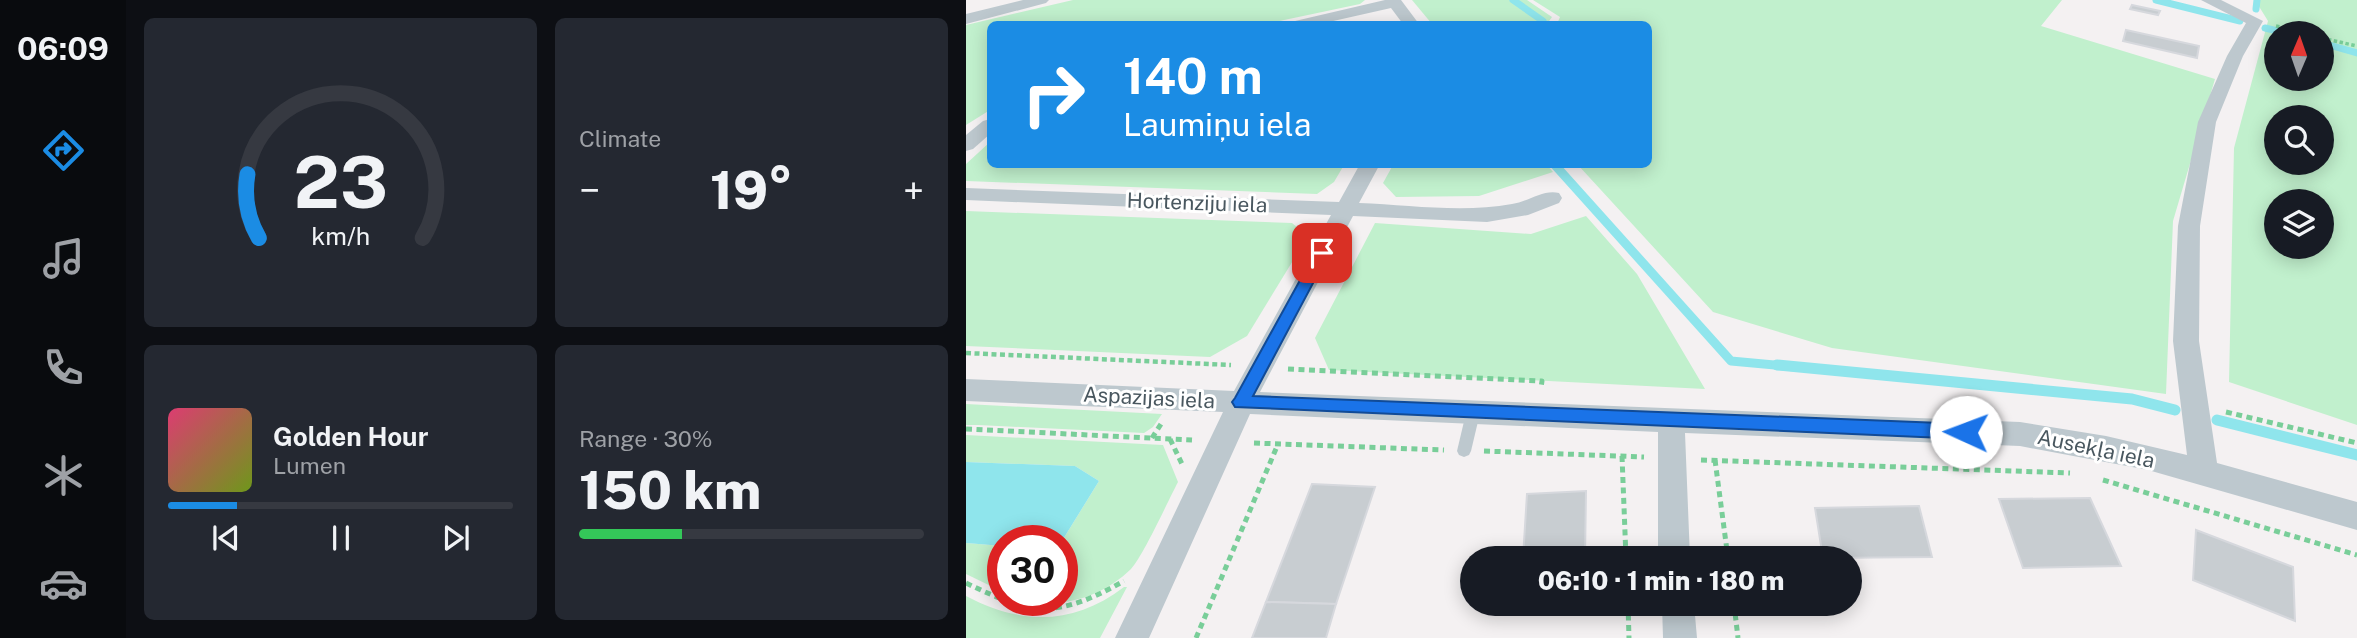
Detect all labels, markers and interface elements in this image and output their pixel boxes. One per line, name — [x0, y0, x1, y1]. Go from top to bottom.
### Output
north arrow — [2264, 21, 2334, 91]
map controls — [2264, 21, 2334, 259]
text: 06:09 — [17, 30, 109, 67]
text: 140 m — [1123, 47, 1263, 105]
icon: right — [1008, 49, 1099, 140]
button: search — [2264, 105, 2334, 175]
text: Laumiņu iela — [1123, 106, 1311, 143]
text: Climate — [579, 125, 661, 152]
icon: directions — [39, 126, 88, 175]
text: 23 — [293, 140, 388, 225]
text: 19° — [710, 160, 793, 221]
text: − — [579, 168, 600, 213]
text: + — [903, 168, 924, 213]
street label: Hortenziju iela — [1126, 188, 1268, 217]
button: layers — [2264, 189, 2334, 259]
text: km/h — [311, 221, 370, 251]
pin — [1292, 223, 1352, 283]
icon: music — [39, 234, 88, 283]
icon: arrive — [1303, 234, 1341, 272]
icon: phone — [39, 343, 88, 392]
street label: Aspazijas iela — [1082, 382, 1216, 413]
position arrow — [1929, 395, 2003, 469]
text: Golden Hour — [273, 421, 428, 452]
street label: Ausekļa iela — [2035, 424, 2157, 473]
text: Range · 30% — [579, 425, 713, 452]
icon: climate — [39, 451, 88, 500]
text: Lumen — [273, 452, 346, 479]
text: 150 km — [579, 460, 761, 521]
icon: previous — [207, 519, 245, 557]
icon: pause — [322, 519, 360, 557]
icon: next — [437, 519, 475, 557]
speed limit sign: 30 — [987, 525, 1078, 616]
icon: car — [39, 559, 88, 608]
text: 06:10 · 1 min · 180 m — [1538, 565, 1784, 596]

